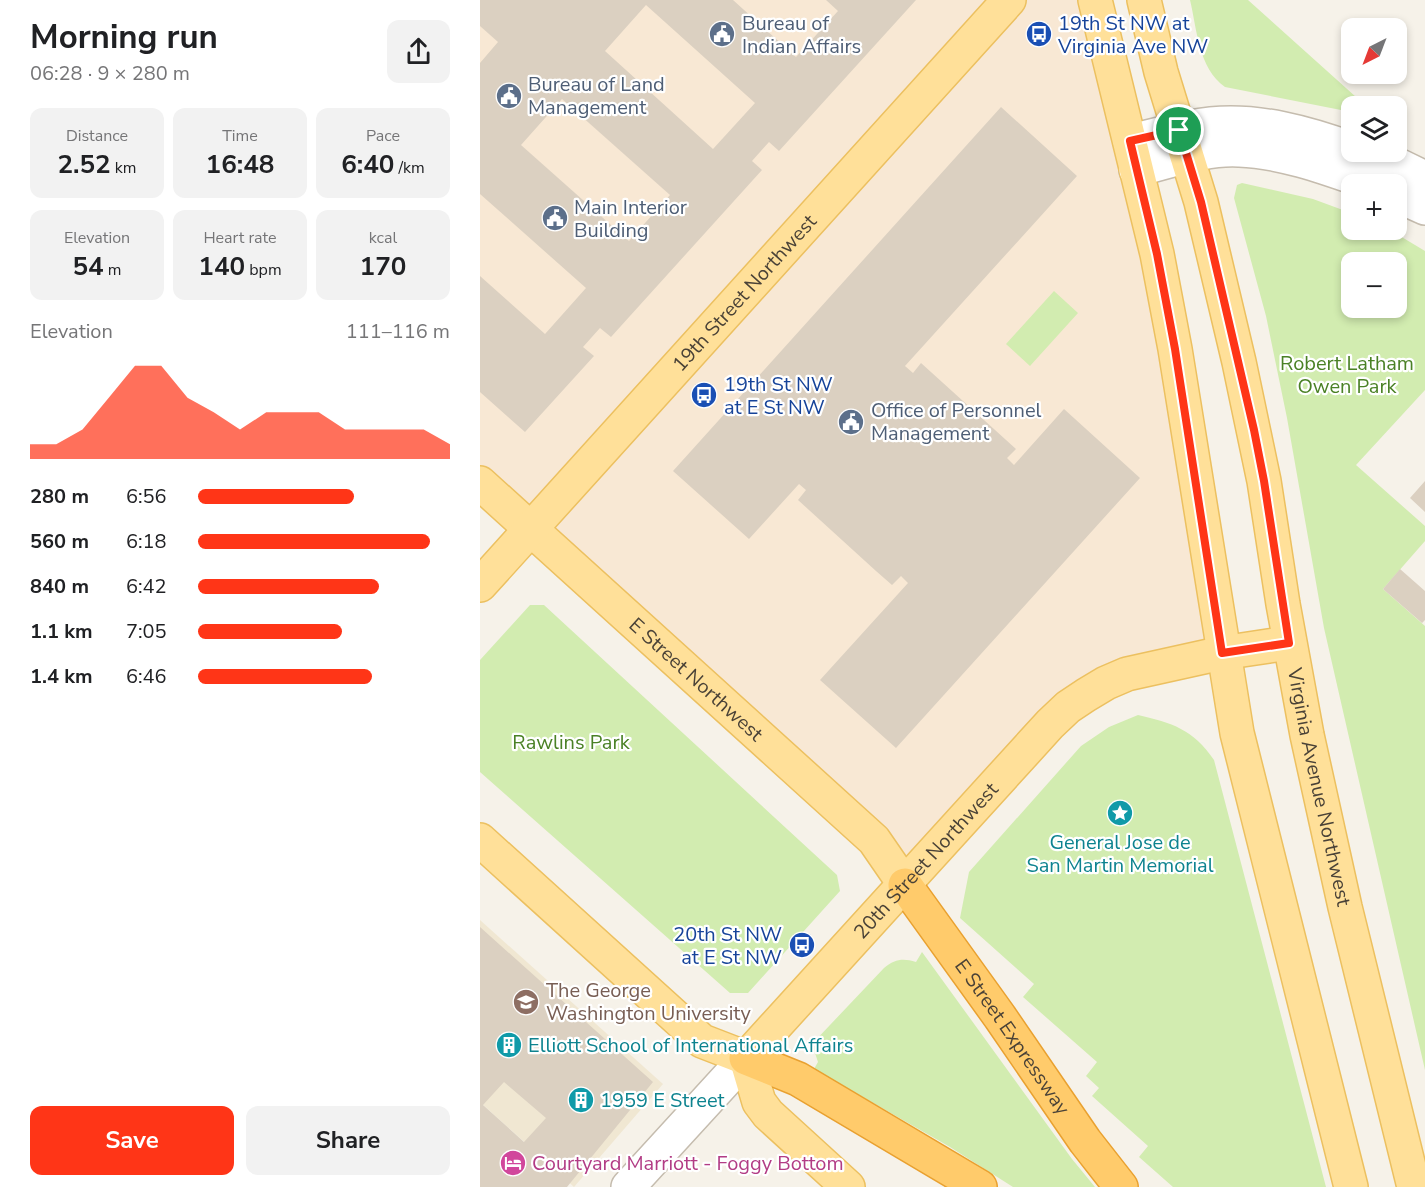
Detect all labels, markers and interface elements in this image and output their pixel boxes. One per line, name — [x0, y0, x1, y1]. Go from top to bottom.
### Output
place label: Bureau of Indian Affairs — [742, 10, 861, 60]
place label: 19th St NW at Virginia Ave NW — [1057, 10, 1208, 60]
text: Morning run — [30, 15, 218, 60]
north arrow — [1341, 18, 1407, 84]
map controls — [1341, 18, 1407, 318]
public building icon: Bureau of Indian Affairs — [707, 19, 737, 49]
bus stop icon: 19th St NW at Virginia Ave NW — [1024, 19, 1054, 49]
button: share — [387, 20, 450, 83]
text: 06:28 · 9 × 280 m — [30, 60, 190, 87]
place label: Bureau of Land Management — [528, 71, 665, 121]
public building icon: Bureau of Land Management — [494, 81, 524, 111]
button: layers — [1341, 96, 1407, 162]
pin — [1153, 104, 1204, 155]
icon: arrive — [1162, 113, 1195, 146]
text: Distance — [66, 125, 128, 147]
text: Time — [222, 125, 258, 147]
text: Pace — [366, 125, 400, 147]
text: 2.52 — [57, 147, 111, 182]
text: 16:48 — [206, 147, 274, 182]
text: 6:40 — [341, 147, 394, 182]
text: km — [111, 157, 137, 179]
text: /km — [394, 157, 425, 179]
button: + — [1341, 174, 1407, 240]
place label: Main Interior Building — [574, 194, 687, 244]
public building icon: Main Interior Building — [540, 203, 570, 233]
street label: 19th Street Northwest — [667, 208, 823, 377]
text: Elevation — [64, 227, 130, 249]
text: Heart rate — [203, 227, 277, 249]
text: kcal — [369, 227, 397, 249]
text: 54 — [72, 249, 104, 284]
text: 140 — [198, 249, 245, 284]
text: 170 — [360, 249, 406, 284]
button: − — [1341, 252, 1407, 318]
text: m — [104, 259, 122, 281]
text: bpm — [245, 259, 282, 281]
text: Elevation — [30, 318, 113, 345]
text: 111–116 m — [346, 318, 450, 345]
park label: Robert Latham Owen Park — [1280, 350, 1414, 400]
place label: 19th St NW at E St NW — [724, 371, 833, 421]
bus stop icon: 19th St NW at E St NW — [689, 380, 719, 410]
place label: Office of Personnel Management — [871, 397, 1042, 447]
public building icon: Office of Personnel Management — [836, 407, 866, 437]
text: 280 m — [30, 483, 89, 510]
text: 6:56 — [126, 483, 167, 510]
text: 560 m — [30, 528, 89, 555]
text: 6:18 — [126, 528, 167, 555]
text: 840 m — [30, 573, 89, 600]
text: 6:42 — [126, 573, 167, 600]
street label: E Street Northwest — [623, 612, 770, 748]
text: 1.1 km — [30, 618, 93, 645]
text: 7:05 — [126, 618, 167, 645]
text: 1.4 km — [30, 663, 93, 690]
text: 6:46 — [126, 663, 167, 690]
street label: Virginia Avenue Northwest — [1281, 665, 1358, 910]
park label: Rawlins Park — [512, 729, 631, 756]
street label: 20th Street Northwest — [848, 776, 1005, 945]
place icon: General Jose de San Martin Memorial — [1105, 798, 1135, 828]
place label: General Jose de San Martin Memorial — [1026, 829, 1214, 879]
place label: 20th St NW at E St NW — [673, 921, 782, 971]
bus stop icon: 20th St NW at E St NW — [787, 930, 817, 960]
street label: E Street Expressway — [948, 953, 1077, 1121]
place label: The George Washington University — [546, 977, 751, 1027]
school or university icon: The George Washington University — [511, 987, 541, 1017]
building icon: Elliott School of International Affairs — [494, 1030, 524, 1060]
place label: Elliott School of International Affairs — [528, 1032, 853, 1059]
building icon: 1959 E Street — [566, 1085, 596, 1115]
place label: 1959 E Street — [600, 1087, 726, 1114]
button: Save — [30, 1106, 234, 1175]
button: Share — [246, 1106, 450, 1175]
hotel icon: Courtyard Marriott - Foggy Bottom — [498, 1148, 528, 1178]
place label: Courtyard Marriott - Foggy Bottom — [532, 1150, 844, 1177]

